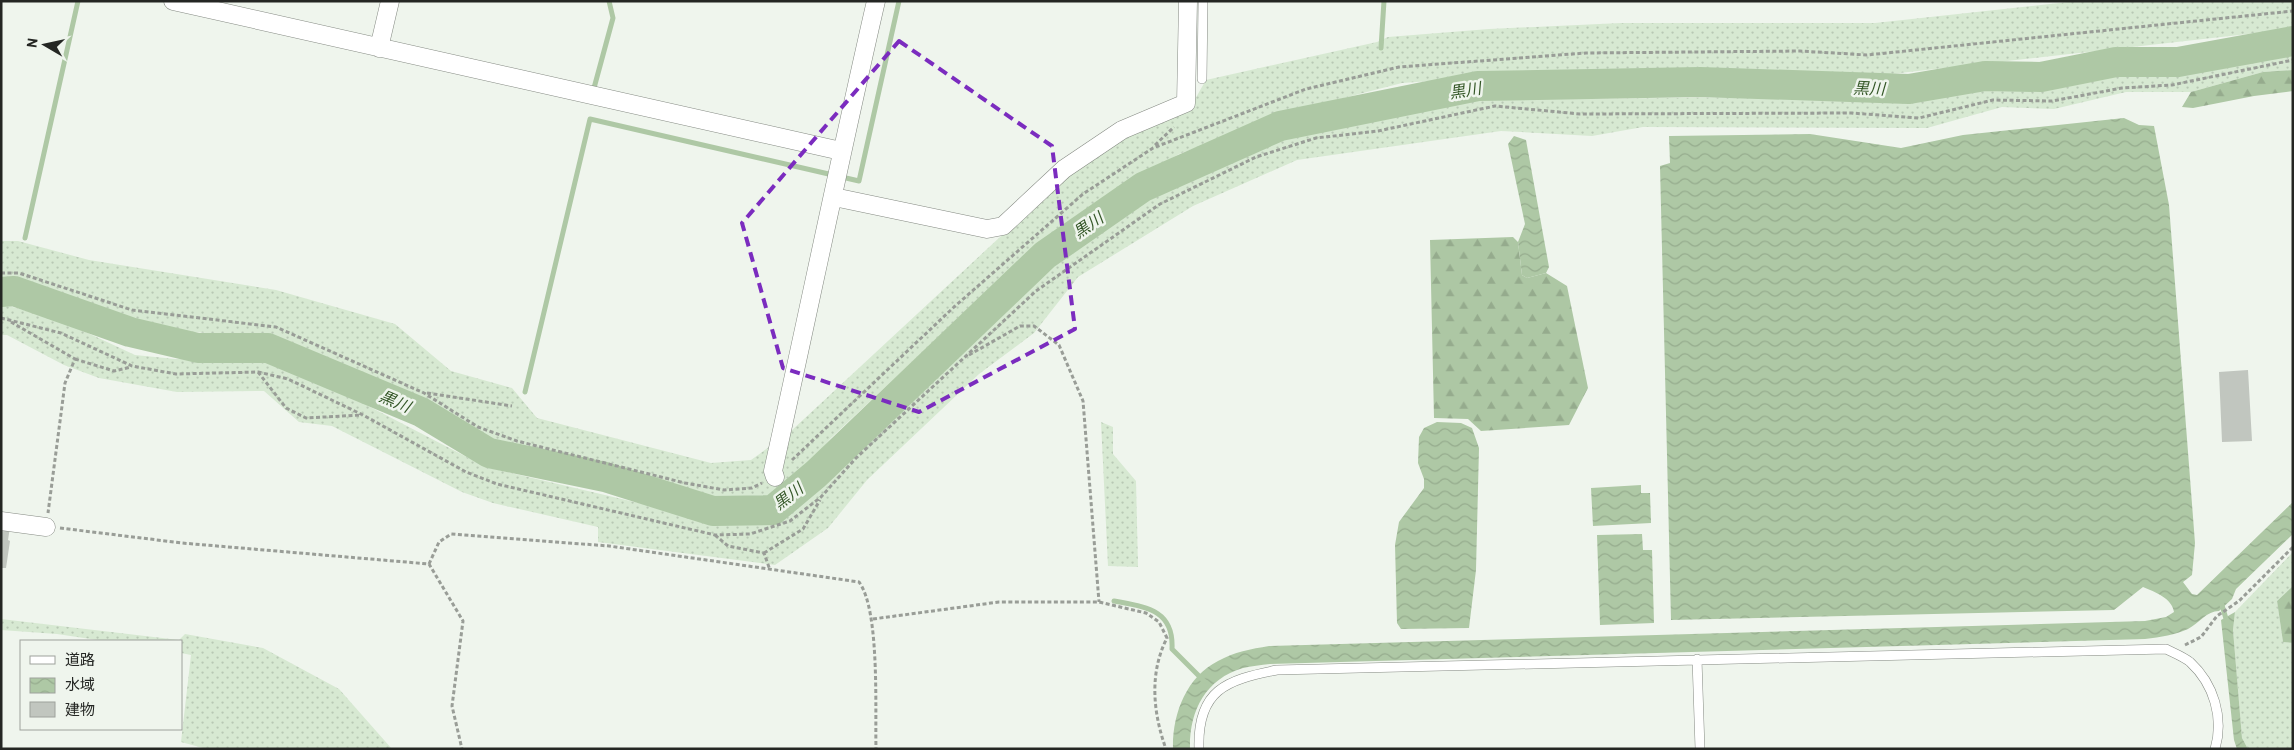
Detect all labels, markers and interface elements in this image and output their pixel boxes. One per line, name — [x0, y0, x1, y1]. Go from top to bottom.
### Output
north arrow — [20, 20, 70, 70]
text: N — [23, 37, 41, 49]
water label: 黒川 — [1448, 77, 1484, 101]
water label: 黒川 — [1853, 77, 1887, 98]
water label: 黒川 — [1069, 206, 1108, 242]
water label: 黒川 — [377, 386, 415, 416]
water label: 黒川 — [769, 477, 808, 513]
legend — [20, 640, 182, 730]
text: 道路 — [65, 650, 95, 668]
text: 水域 — [65, 675, 95, 693]
text: 建物 — [65, 700, 95, 718]

